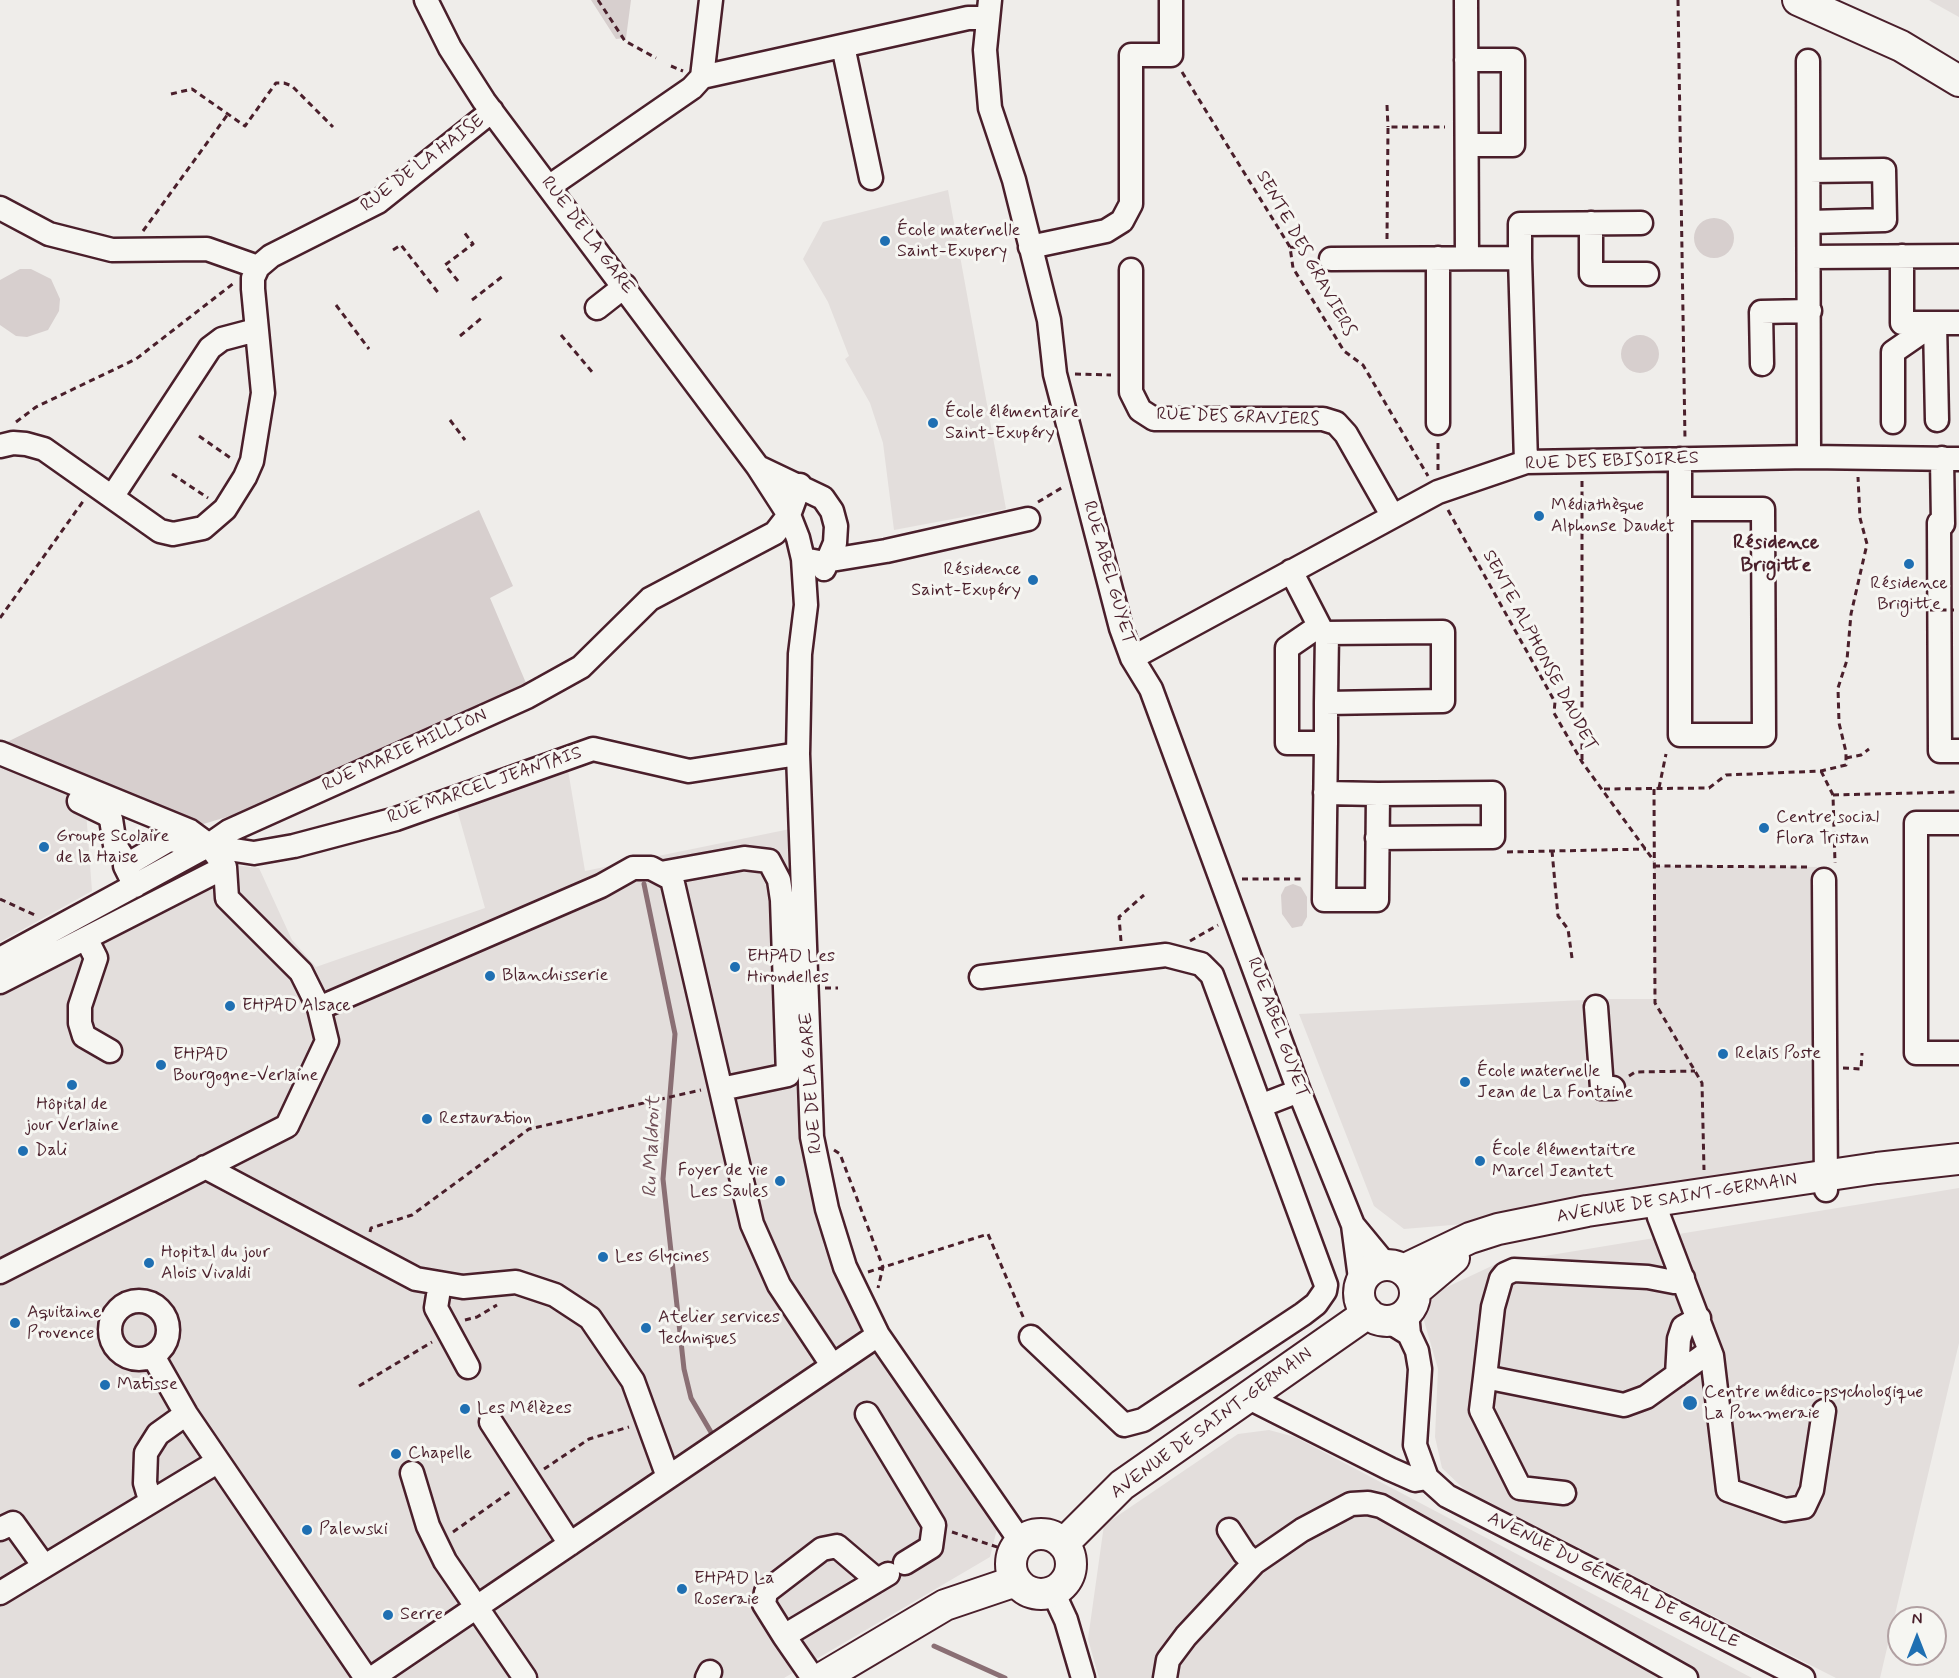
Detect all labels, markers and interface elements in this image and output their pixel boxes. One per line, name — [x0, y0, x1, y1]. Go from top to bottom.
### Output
street label: RUE DE LA HAISE — [357, 111, 489, 217]
street label: SENTE DES GRAVIERS — [1250, 167, 1360, 341]
street label: RUE DE LA GARE — [536, 173, 638, 299]
place label: École maternelle Saint-Exupery — [897, 220, 1020, 262]
marker: École maternelle Saint-Exupery — [878, 234, 892, 248]
place label: École élémentaire Saint-Exupéry — [945, 402, 1079, 444]
street label: RUE DES GRAVIERS — [1156, 404, 1320, 432]
marker: École élémentaire Saint-Exupéry — [926, 416, 940, 430]
street label: RUE DES EBISOIRES — [1525, 448, 1699, 476]
place label: Médiathèque Alphonse Daudet — [1551, 495, 1675, 538]
street label: RUE ABEL GUYET — [1077, 499, 1139, 647]
marker: Médiathèque Alphonse Daudet — [1532, 509, 1546, 523]
district label: Résidence Brigitte — [1733, 532, 1819, 579]
street label: SENTE ALPHONSE DAUDET — [1477, 547, 1601, 755]
marker: Résidence Brigitte — [1902, 557, 1916, 571]
place label: Résidence Saint-Exupéry — [911, 559, 1021, 602]
marker: Résidence Saint-Exupéry — [1026, 573, 1040, 587]
place label: Résidence Brigitte — [1870, 573, 1948, 616]
street label: RUE MARIE HILLION — [319, 705, 491, 797]
street label: RUE MARCEL JEANTAIS — [385, 743, 585, 829]
place label: Centre social Flora Tristan — [1776, 807, 1879, 850]
marker: Centre social Flora Tristan — [1757, 821, 1771, 835]
place label: Groupe Scolaire de la Haise — [56, 826, 169, 868]
marker: Groupe Scolaire de la Haise — [37, 840, 51, 854]
place label: EHPAD Les Hirondelles — [747, 946, 835, 988]
street label: RUE ABEL GUYET — [1242, 955, 1312, 1101]
marker: EHPAD Les Hirondelles — [728, 960, 742, 974]
place label: Blanchisserie — [502, 965, 608, 987]
marker: Blanchisserie — [483, 969, 497, 983]
place label: EHPAD Alsace — [242, 995, 351, 1017]
marker: EHPAD Alsace — [223, 999, 237, 1013]
street label: RUE DE LA GARE — [796, 1011, 828, 1155]
place label: Relais Poste — [1735, 1043, 1821, 1065]
place label: EHPAD Bourgogne-Verlaine — [173, 1044, 318, 1086]
marker: Relais Poste — [1716, 1047, 1730, 1061]
marker: EHPAD Bourgogne-Verlaine — [154, 1058, 168, 1072]
place label: École maternelle Jean de La Fontaine — [1477, 1061, 1633, 1104]
marker: École maternelle Jean de La Fontaine — [1458, 1075, 1472, 1089]
marker: Hôpital de jour Verlaine — [65, 1078, 79, 1092]
place label: Hôpital de jour Verlaine — [25, 1094, 119, 1136]
water label: Ru Maldroit — [639, 1096, 667, 1198]
place label: Restauration — [439, 1108, 532, 1130]
marker: Restauration — [420, 1112, 434, 1126]
place label: Dali — [35, 1140, 67, 1162]
place label: École élémentaitre Marcel Jeantet — [1492, 1140, 1636, 1182]
marker: Dali — [16, 1144, 30, 1158]
marker: École élémentaitre Marcel Jeantet — [1473, 1154, 1487, 1168]
place label: Foyer de vie Les Saules — [678, 1160, 768, 1202]
street label: AVENUE DE SAINT-GERMAIN — [1555, 1169, 1799, 1229]
marker: Foyer de vie Les Saules — [773, 1174, 787, 1188]
place label: Hopital du jour Alois Vivaldi — [161, 1242, 270, 1284]
place label: Les Glycines — [615, 1246, 709, 1268]
marker: Les Glycines — [596, 1250, 610, 1264]
marker: Hopital du jour Alois Vivaldi — [142, 1256, 156, 1270]
place label: Aquitaine Provence — [27, 1302, 101, 1344]
place label: Atelier services Techniques — [658, 1307, 780, 1350]
marker: Aquitaine Provence — [8, 1316, 22, 1330]
marker: Atelier services Techniques — [639, 1321, 653, 1335]
street label: AVENUE DE SAINT-GERMAIN — [1107, 1344, 1317, 1504]
place label: Matisse — [117, 1374, 178, 1396]
marker: Matisse — [98, 1378, 112, 1392]
place label: Centre médico-psychologique La Pommeraie — [1704, 1382, 1923, 1424]
marker: Centre médico-psychologique La Pommeraie — [1681, 1394, 1699, 1412]
place label: Les Mélèzes — [477, 1398, 572, 1420]
marker: Les Mélèzes — [458, 1402, 472, 1416]
place label: Chapelle — [408, 1443, 472, 1465]
marker: Chapelle — [389, 1447, 403, 1461]
street label: AVENUE DU GÉNÉRAL DE GAULLE — [1484, 1508, 1742, 1654]
place label: Palewski — [319, 1519, 388, 1541]
marker: Palewski — [300, 1523, 314, 1537]
place label: EHPAD La Roseraie — [694, 1568, 774, 1610]
marker: EHPAD La Roseraie — [675, 1582, 689, 1596]
place label: Serre — [400, 1604, 443, 1626]
north arrow — [1887, 1606, 1947, 1666]
marker: Serre — [381, 1608, 395, 1622]
text: N — [1912, 1609, 1922, 1630]

